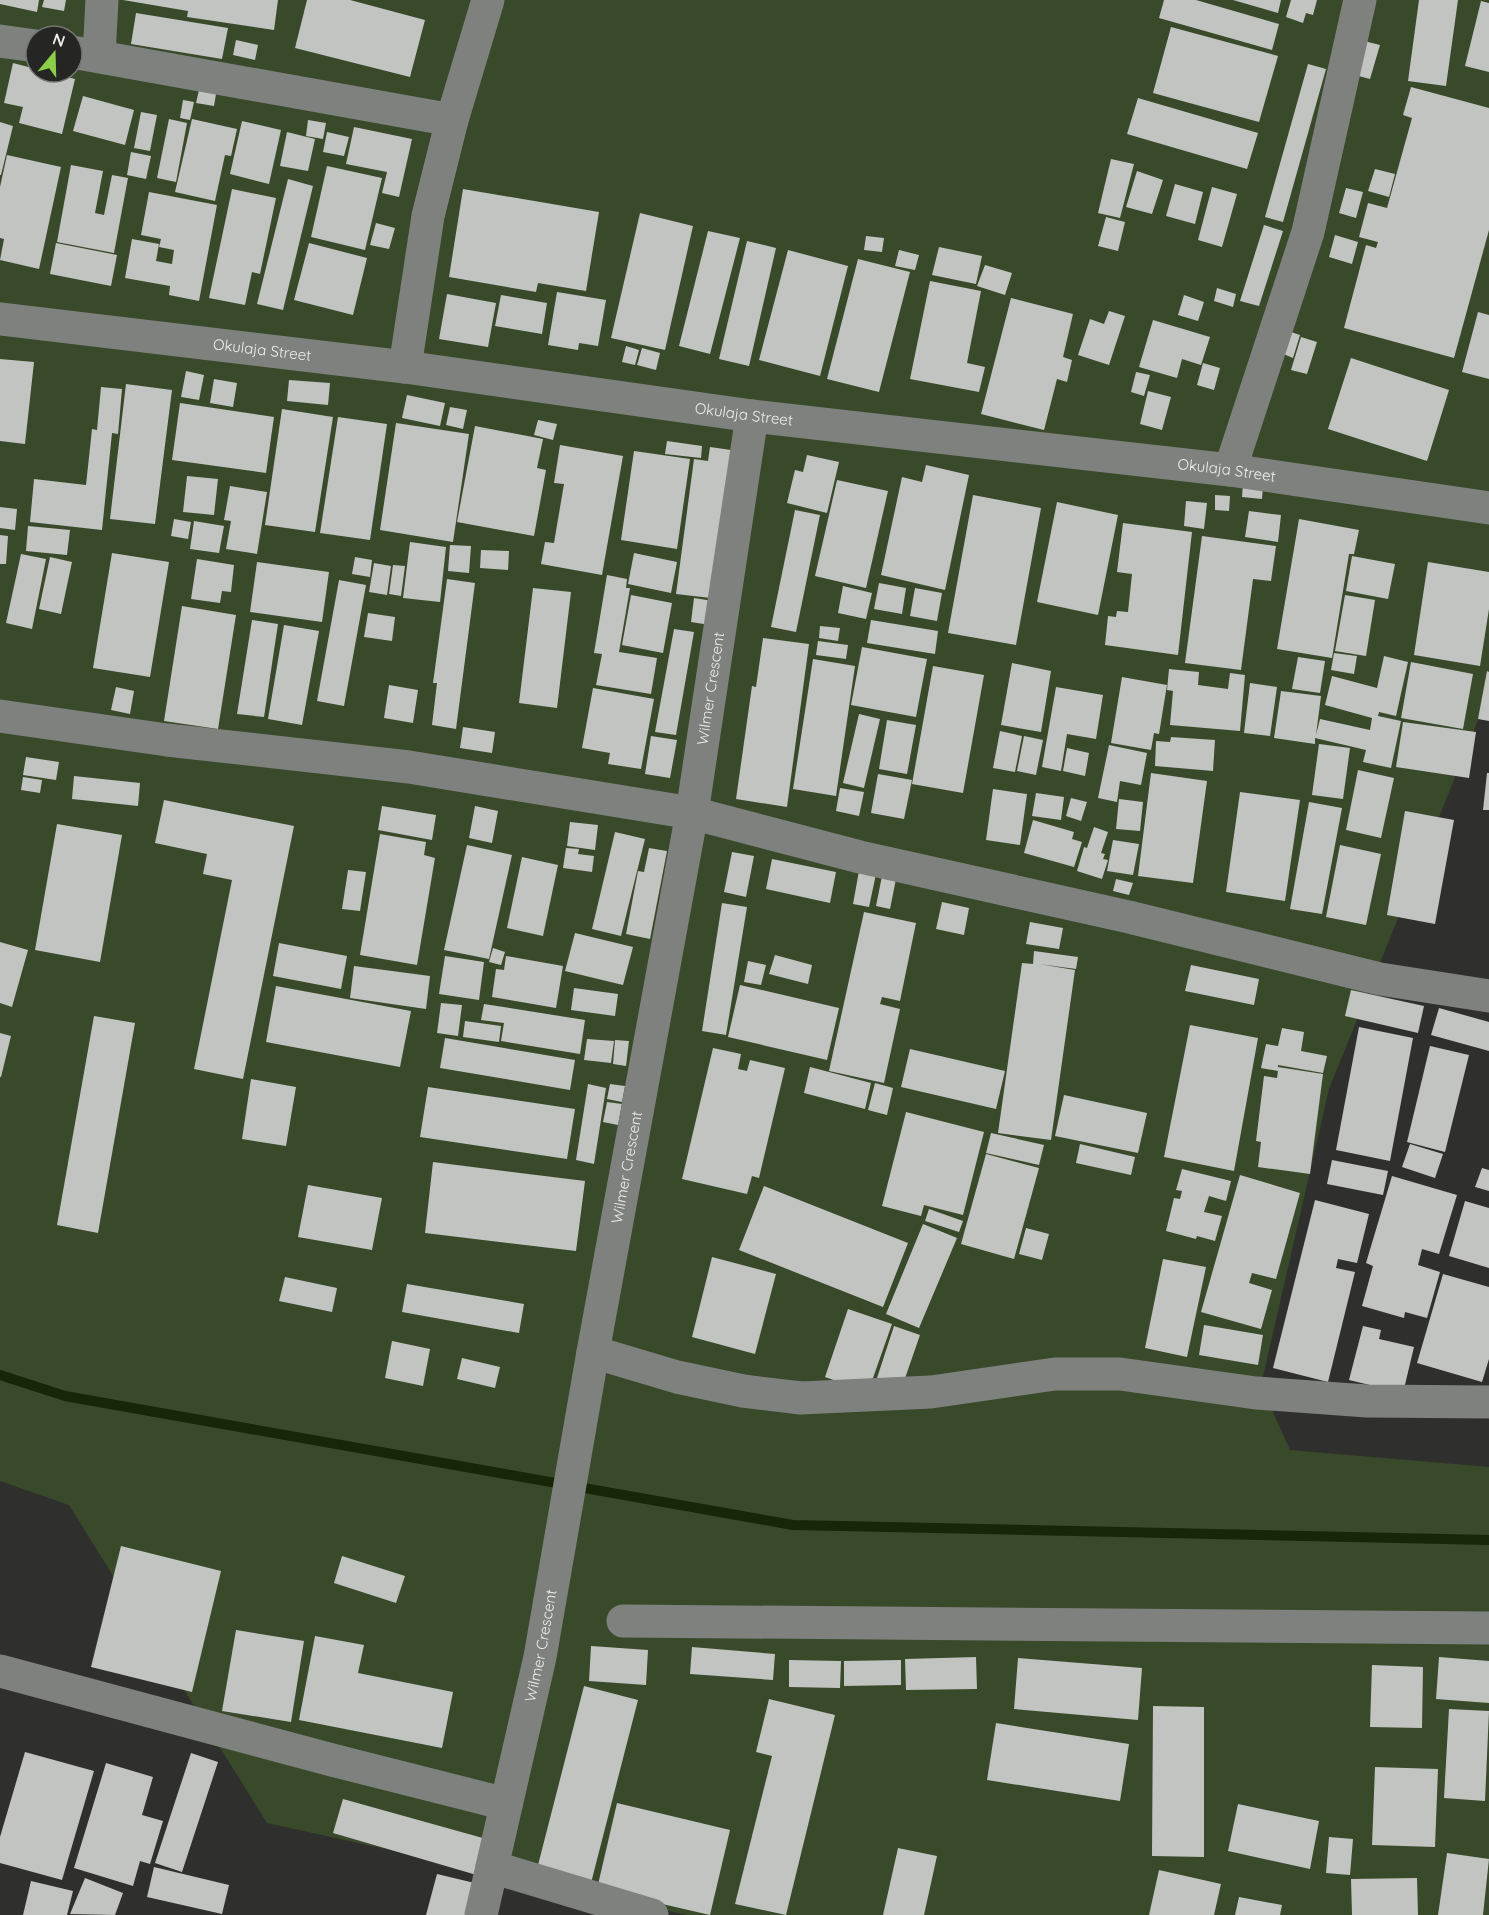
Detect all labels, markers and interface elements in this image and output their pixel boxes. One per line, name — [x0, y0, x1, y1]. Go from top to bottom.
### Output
north arrow — [24, 24, 84, 84]
text: N — [50, 28, 68, 51]
street label: Okulaja Street — [212, 334, 312, 365]
street label: Okulaja Street — [694, 398, 794, 430]
street label: Okulaja Street — [1177, 454, 1277, 486]
street label: Wilmer Crescent — [692, 631, 728, 746]
street label: Wilmer Crescent — [607, 1109, 646, 1225]
street label: Wilmer Crescent — [520, 1588, 561, 1704]

